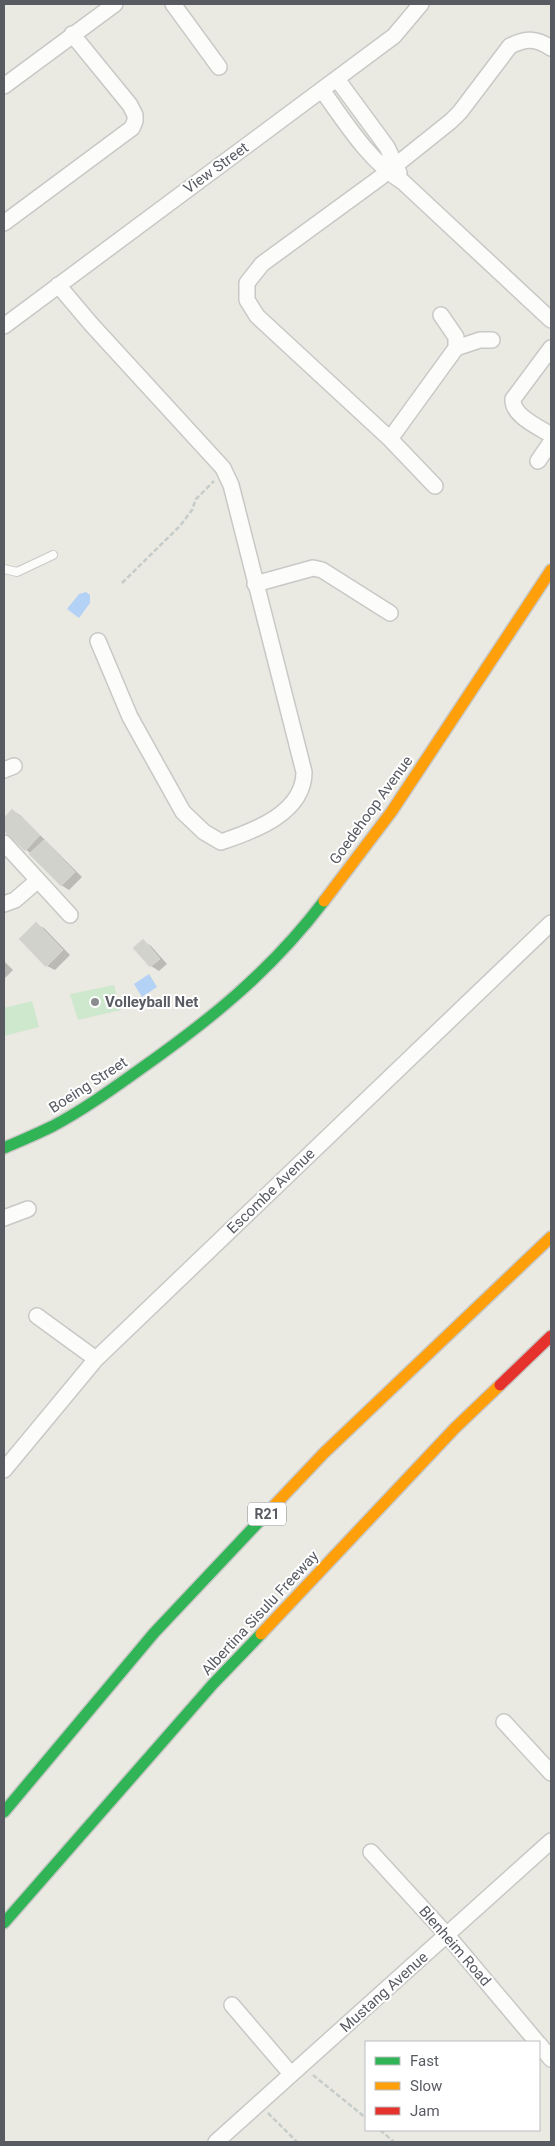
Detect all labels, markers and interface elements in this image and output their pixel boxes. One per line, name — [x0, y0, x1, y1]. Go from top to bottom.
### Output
street label: View Street — [180, 138, 252, 198]
street label: Goedehoop Avenue — [326, 752, 416, 868]
place label: Volleyball Net — [105, 993, 198, 1011]
marker: Volleyball Net — [89, 996, 101, 1008]
street label: Boeing Street — [46, 1053, 131, 1117]
street label: Escombe Avenue — [223, 1145, 319, 1237]
road number: R21 — [248, 1502, 286, 1526]
street label: Albertina Sisulu Freeway — [198, 1547, 322, 1679]
street label: Blenheim Road — [415, 1902, 495, 1990]
street label: Mustang Avenue — [336, 1948, 432, 2036]
legend — [365, 2041, 540, 2131]
text: Fast — [410, 2052, 439, 2070]
text: Slow — [410, 2077, 442, 2095]
text: Jam — [410, 2102, 440, 2120]

